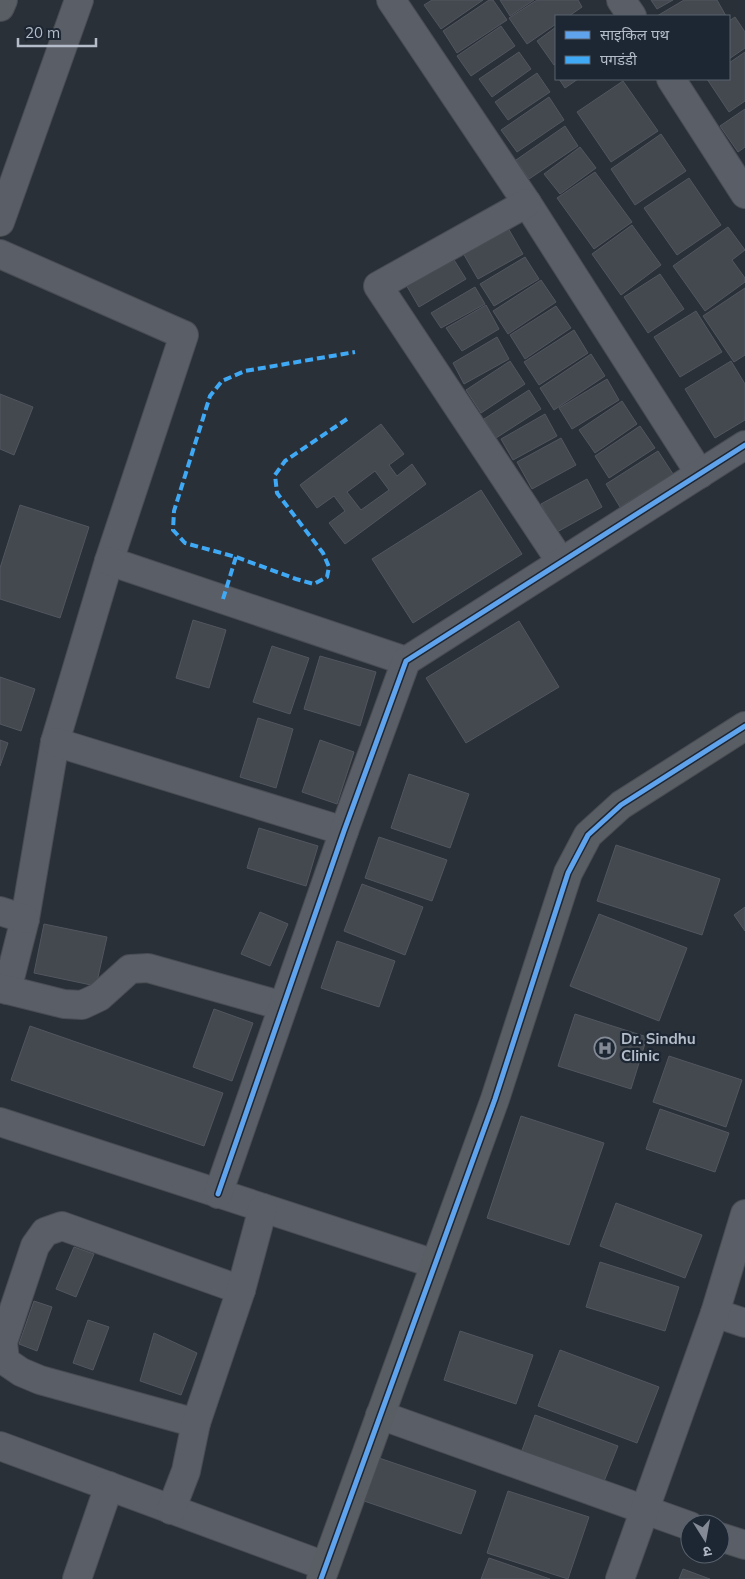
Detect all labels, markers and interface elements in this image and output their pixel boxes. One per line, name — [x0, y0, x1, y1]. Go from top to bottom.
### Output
scale bar — [18, 15, 95, 47]
legend — [555, 15, 730, 80]
text: 20 m — [25, 23, 60, 42]
text: साइकिल पथ — [600, 25, 669, 44]
text: पगडंडी — [600, 50, 638, 69]
place label: Dr. Sindhu Clinic — [621, 1029, 696, 1065]
hospital icon: Dr. Sindhu Clinic — [593, 1036, 617, 1060]
north arrow — [680, 1514, 730, 1564]
text: उ — [701, 1542, 713, 1562]

